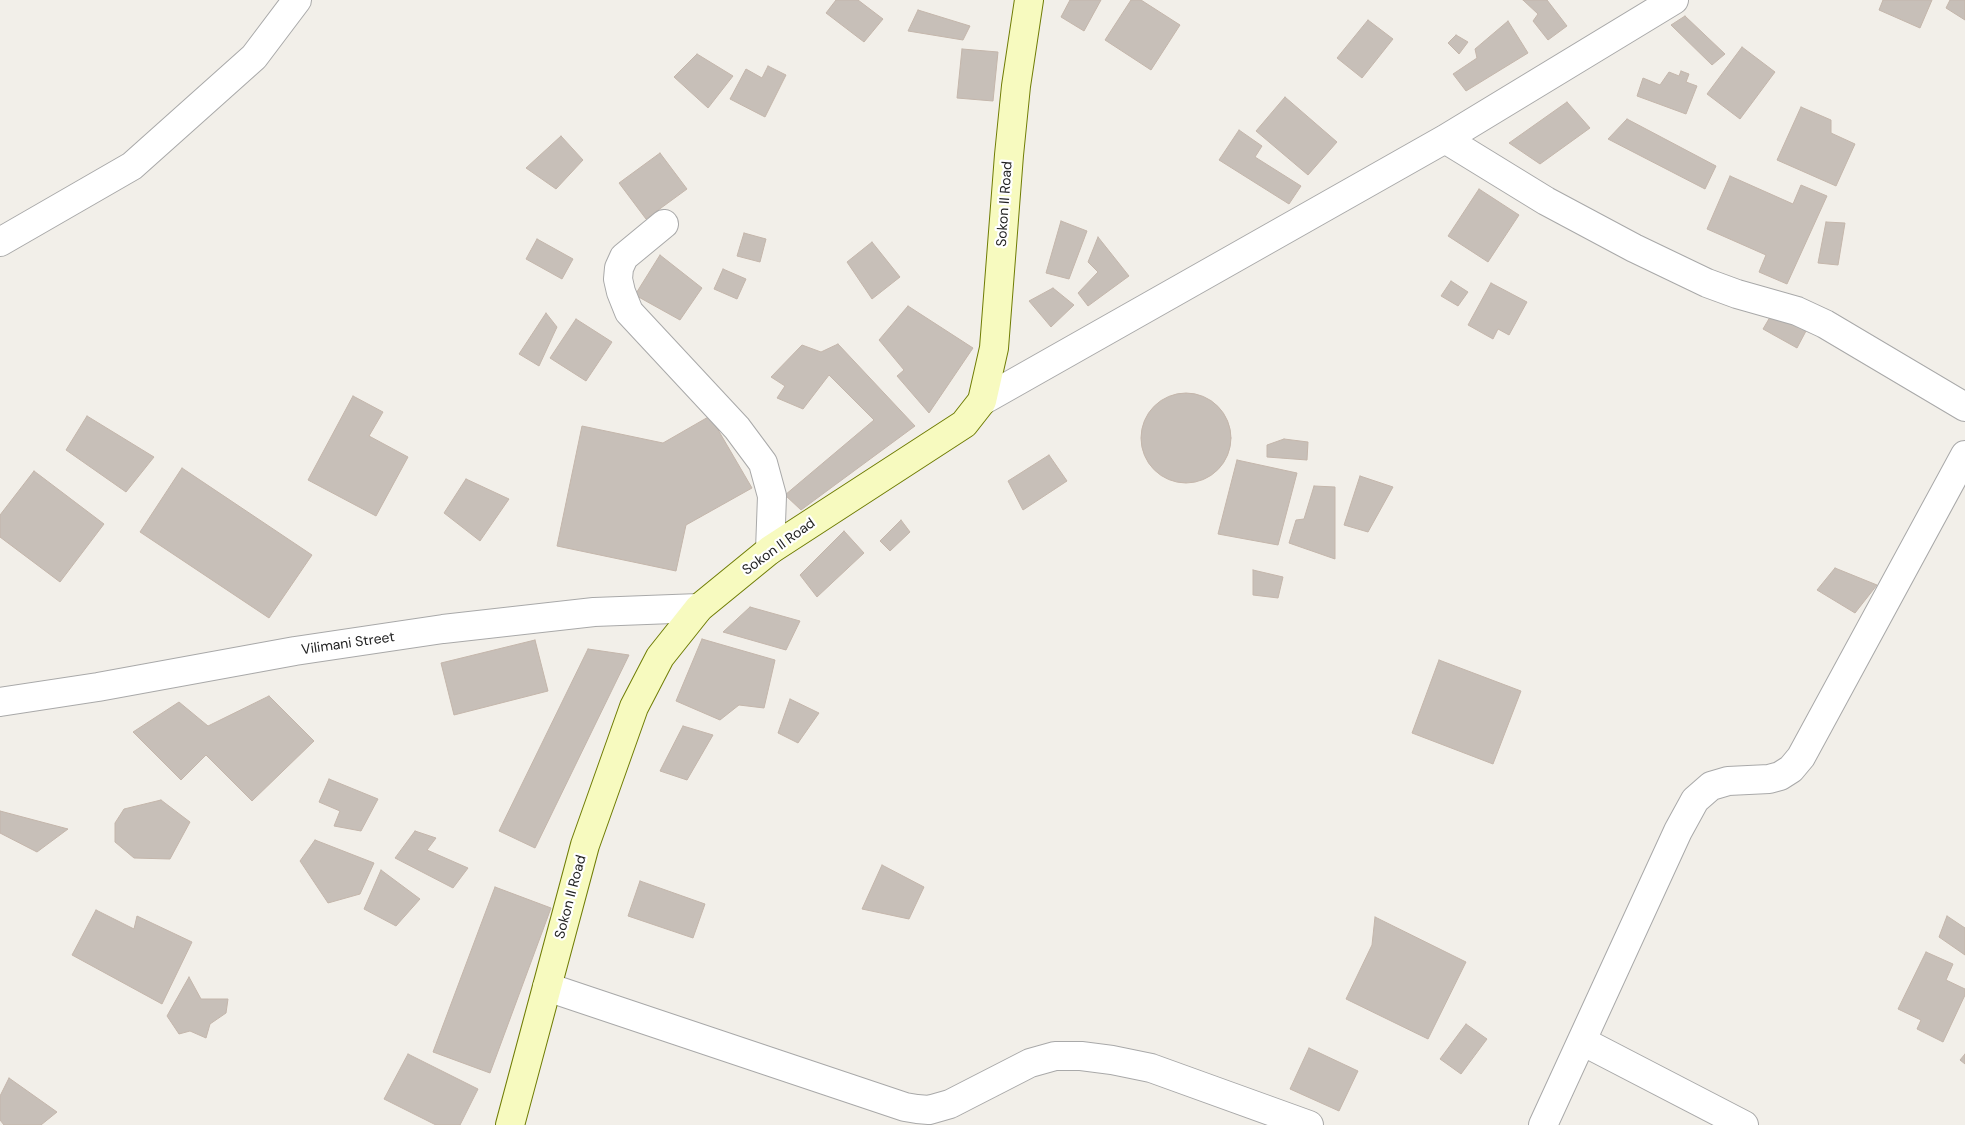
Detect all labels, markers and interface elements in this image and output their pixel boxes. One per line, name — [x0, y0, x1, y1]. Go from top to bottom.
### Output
street label: Sokon II Road — [994, 161, 1016, 247]
street label: Sokon II Road — [739, 515, 819, 579]
street label: Vilimani Street — [300, 629, 396, 659]
street label: Sokon II Road — [552, 853, 590, 941]

